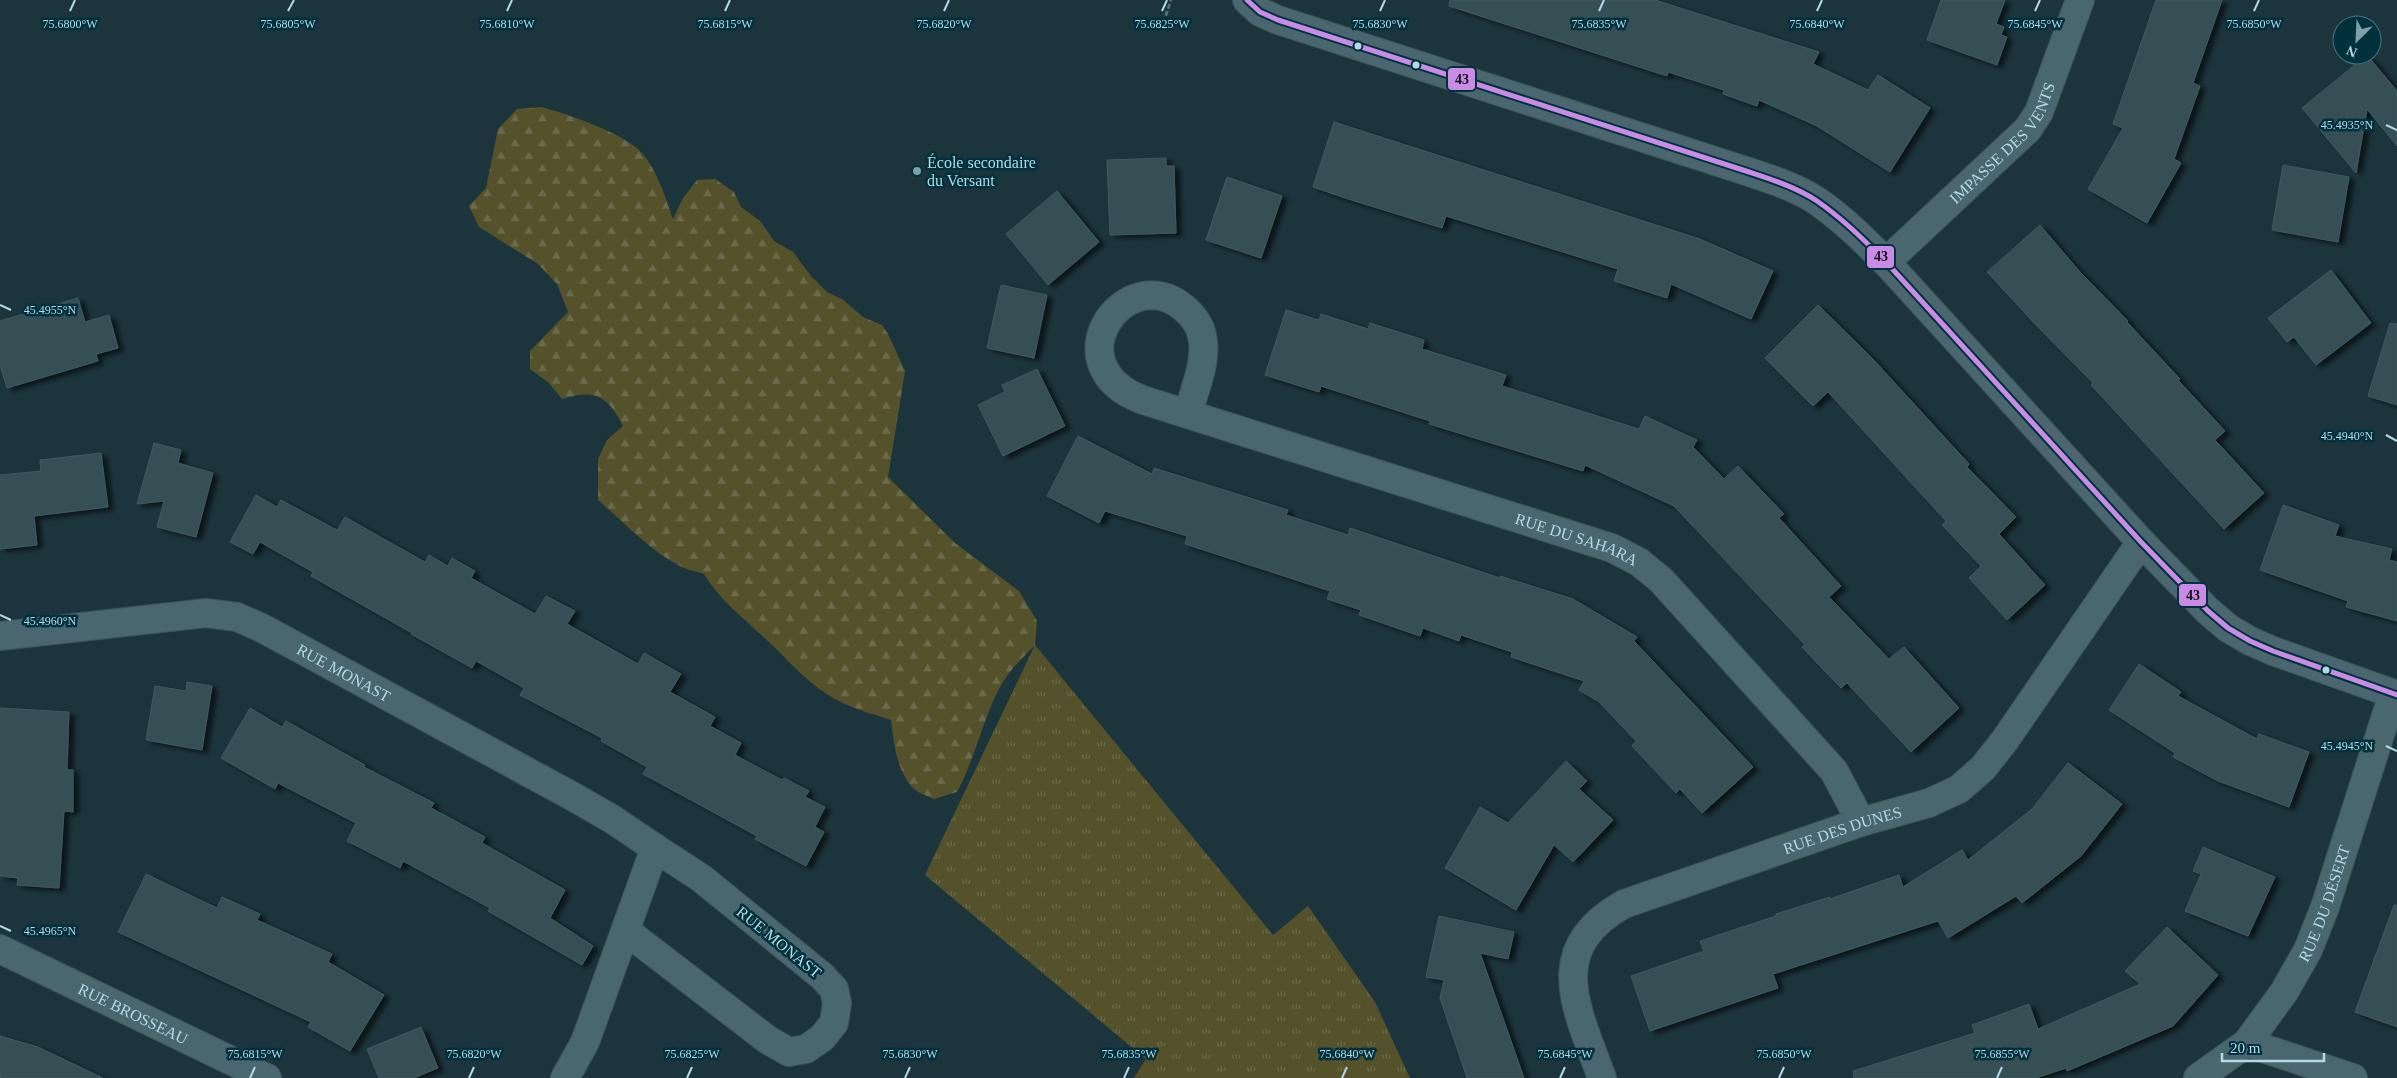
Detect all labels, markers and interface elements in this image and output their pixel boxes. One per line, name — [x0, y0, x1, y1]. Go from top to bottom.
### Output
north arrow — [2332, 15, 2382, 65]
text: 75.6800°W — [42, 17, 98, 31]
text: 75.6805°W — [260, 17, 316, 31]
text: 75.6810°W — [479, 17, 535, 31]
text: 75.6815°W — [697, 17, 753, 31]
text: 75.6820°W — [916, 17, 972, 31]
text: 75.6825°W — [1134, 17, 1190, 31]
text: 75.6830°W — [1352, 17, 1408, 31]
text: 75.6835°W — [1571, 17, 1627, 31]
text: 75.6840°W — [1789, 17, 1845, 31]
text: 75.6845°W — [2007, 17, 2063, 31]
text: 75.6850°W — [2226, 17, 2282, 31]
unlabelled marker — [1353, 41, 1363, 51]
text: N — [2344, 43, 2360, 60]
unlabelled marker — [1411, 60, 1421, 70]
line badge: 43 — [1447, 67, 1476, 91]
text: 43 — [1455, 72, 1469, 87]
street label: IMPASSE DES VENTS — [1946, 80, 2058, 207]
text: 45.4935°N — [2321, 118, 2374, 132]
place label: École secondaire du Versant — [927, 153, 1036, 189]
marker: École secondaire du Versant — [911, 165, 923, 177]
line badge: 43 — [1866, 245, 1895, 269]
text: 43 — [1874, 249, 1888, 264]
text: 45.4955°N — [24, 303, 77, 317]
text: 45.4940°N — [2321, 429, 2374, 443]
street label: RUE DU SAHARA — [1513, 510, 1641, 569]
line badge: 43 — [2178, 583, 2207, 607]
text: 43 — [2186, 588, 2200, 603]
text: 45.4960°N — [24, 614, 77, 628]
street label: RUE MONAST — [294, 640, 394, 705]
unlabelled marker — [2321, 665, 2331, 675]
text: 45.4945°N — [2321, 739, 2374, 753]
street label: RUE DES DUNES — [1781, 803, 1903, 857]
street label: RUE DU DÉSERT — [2295, 843, 2353, 965]
street label: RUE MONAST — [733, 903, 825, 981]
text: 45.4965°N — [24, 924, 77, 938]
street label: RUE BROSSEAU — [76, 980, 191, 1047]
scale bar — [2222, 1030, 2324, 1062]
text: 20 m — [2230, 1040, 2261, 1056]
text: 75.6815°W — [227, 1047, 283, 1061]
text: 75.6820°W — [446, 1047, 502, 1061]
text: 75.6825°W — [664, 1047, 720, 1061]
text: 75.6830°W — [882, 1047, 938, 1061]
text: 75.6835°W — [1101, 1047, 1157, 1061]
text: 75.6840°W — [1319, 1047, 1375, 1061]
text: 75.6845°W — [1537, 1047, 1593, 1061]
text: 75.6850°W — [1756, 1047, 1812, 1061]
text: 75.6855°W — [1974, 1047, 2030, 1061]

